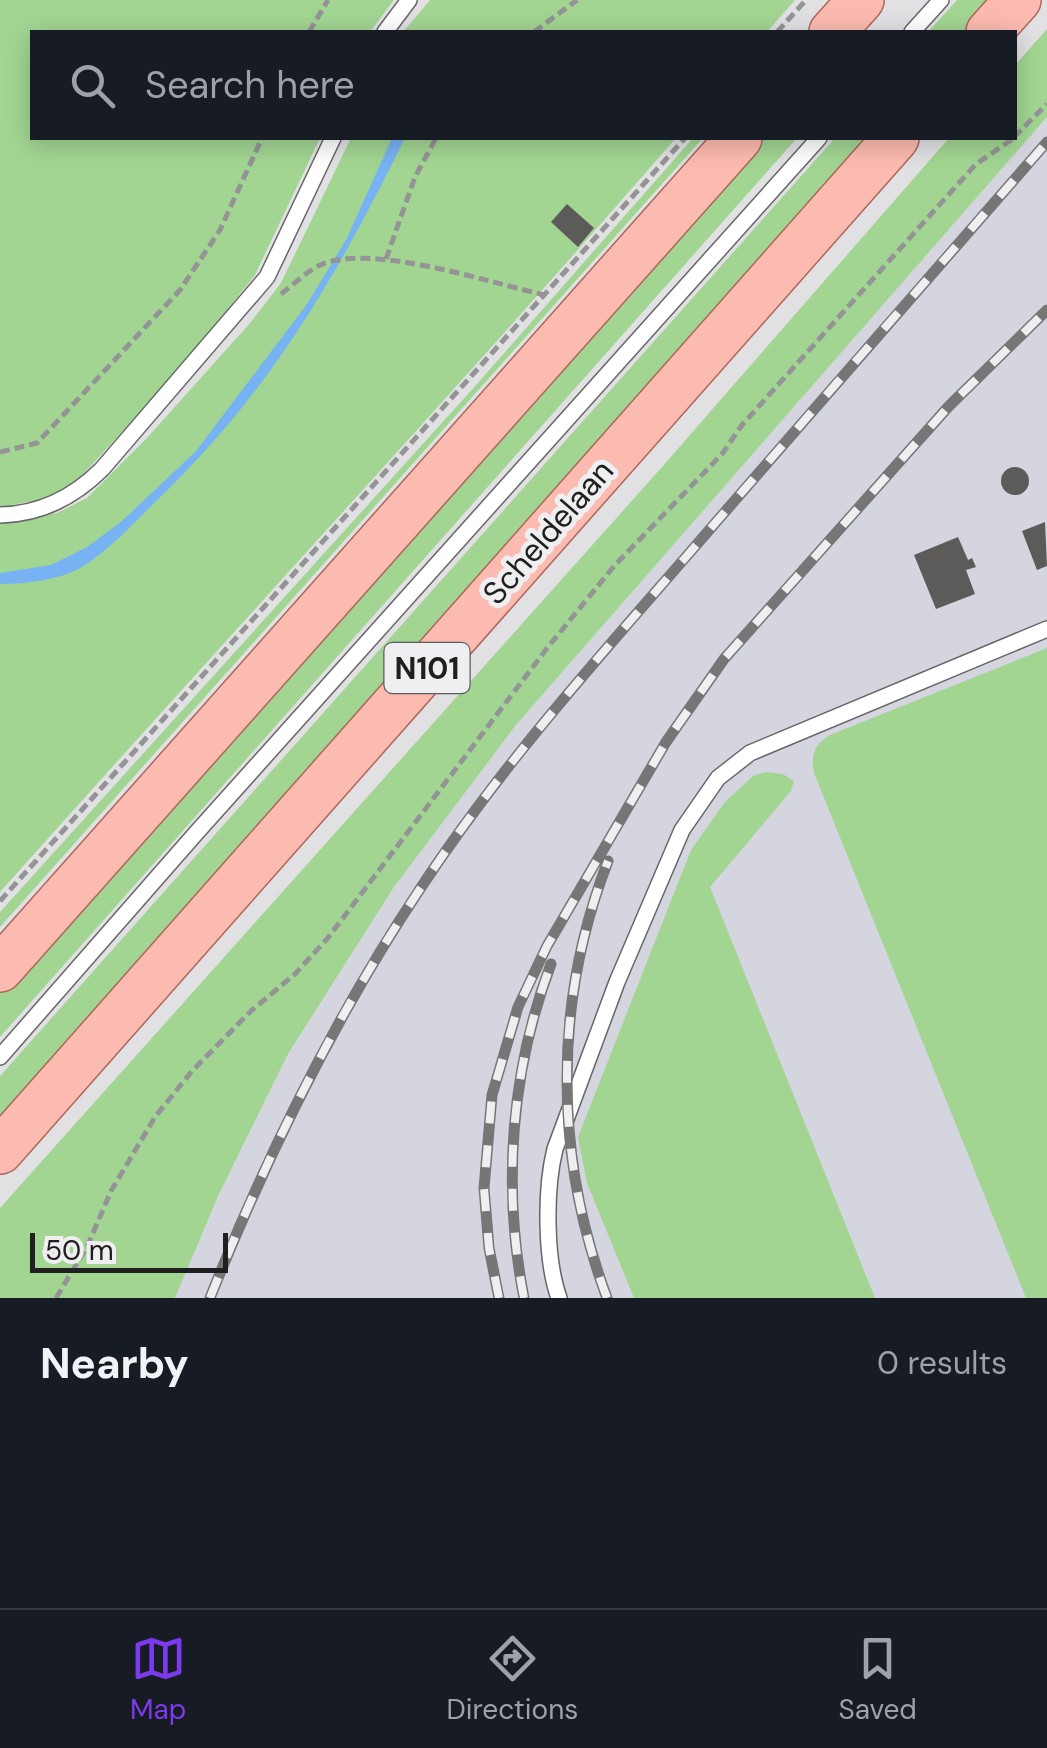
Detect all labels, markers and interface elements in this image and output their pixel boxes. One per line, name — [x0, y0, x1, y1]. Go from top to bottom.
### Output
search box — [30, 30, 1017, 140]
icon: search — [65, 58, 120, 113]
text: Search here — [145, 60, 355, 110]
street label: Scheldelaan — [473, 451, 623, 613]
road number: N101 — [384, 643, 470, 693]
scale bar — [30, 1228, 228, 1272]
text: 50 m — [45, 1232, 114, 1269]
text: Nearby — [40, 1336, 189, 1391]
text: 0 results — [877, 1342, 1007, 1384]
tab: Map — [130, 1631, 186, 1728]
tab: Directions — [447, 1631, 578, 1728]
tab: Saved — [838, 1631, 917, 1728]

